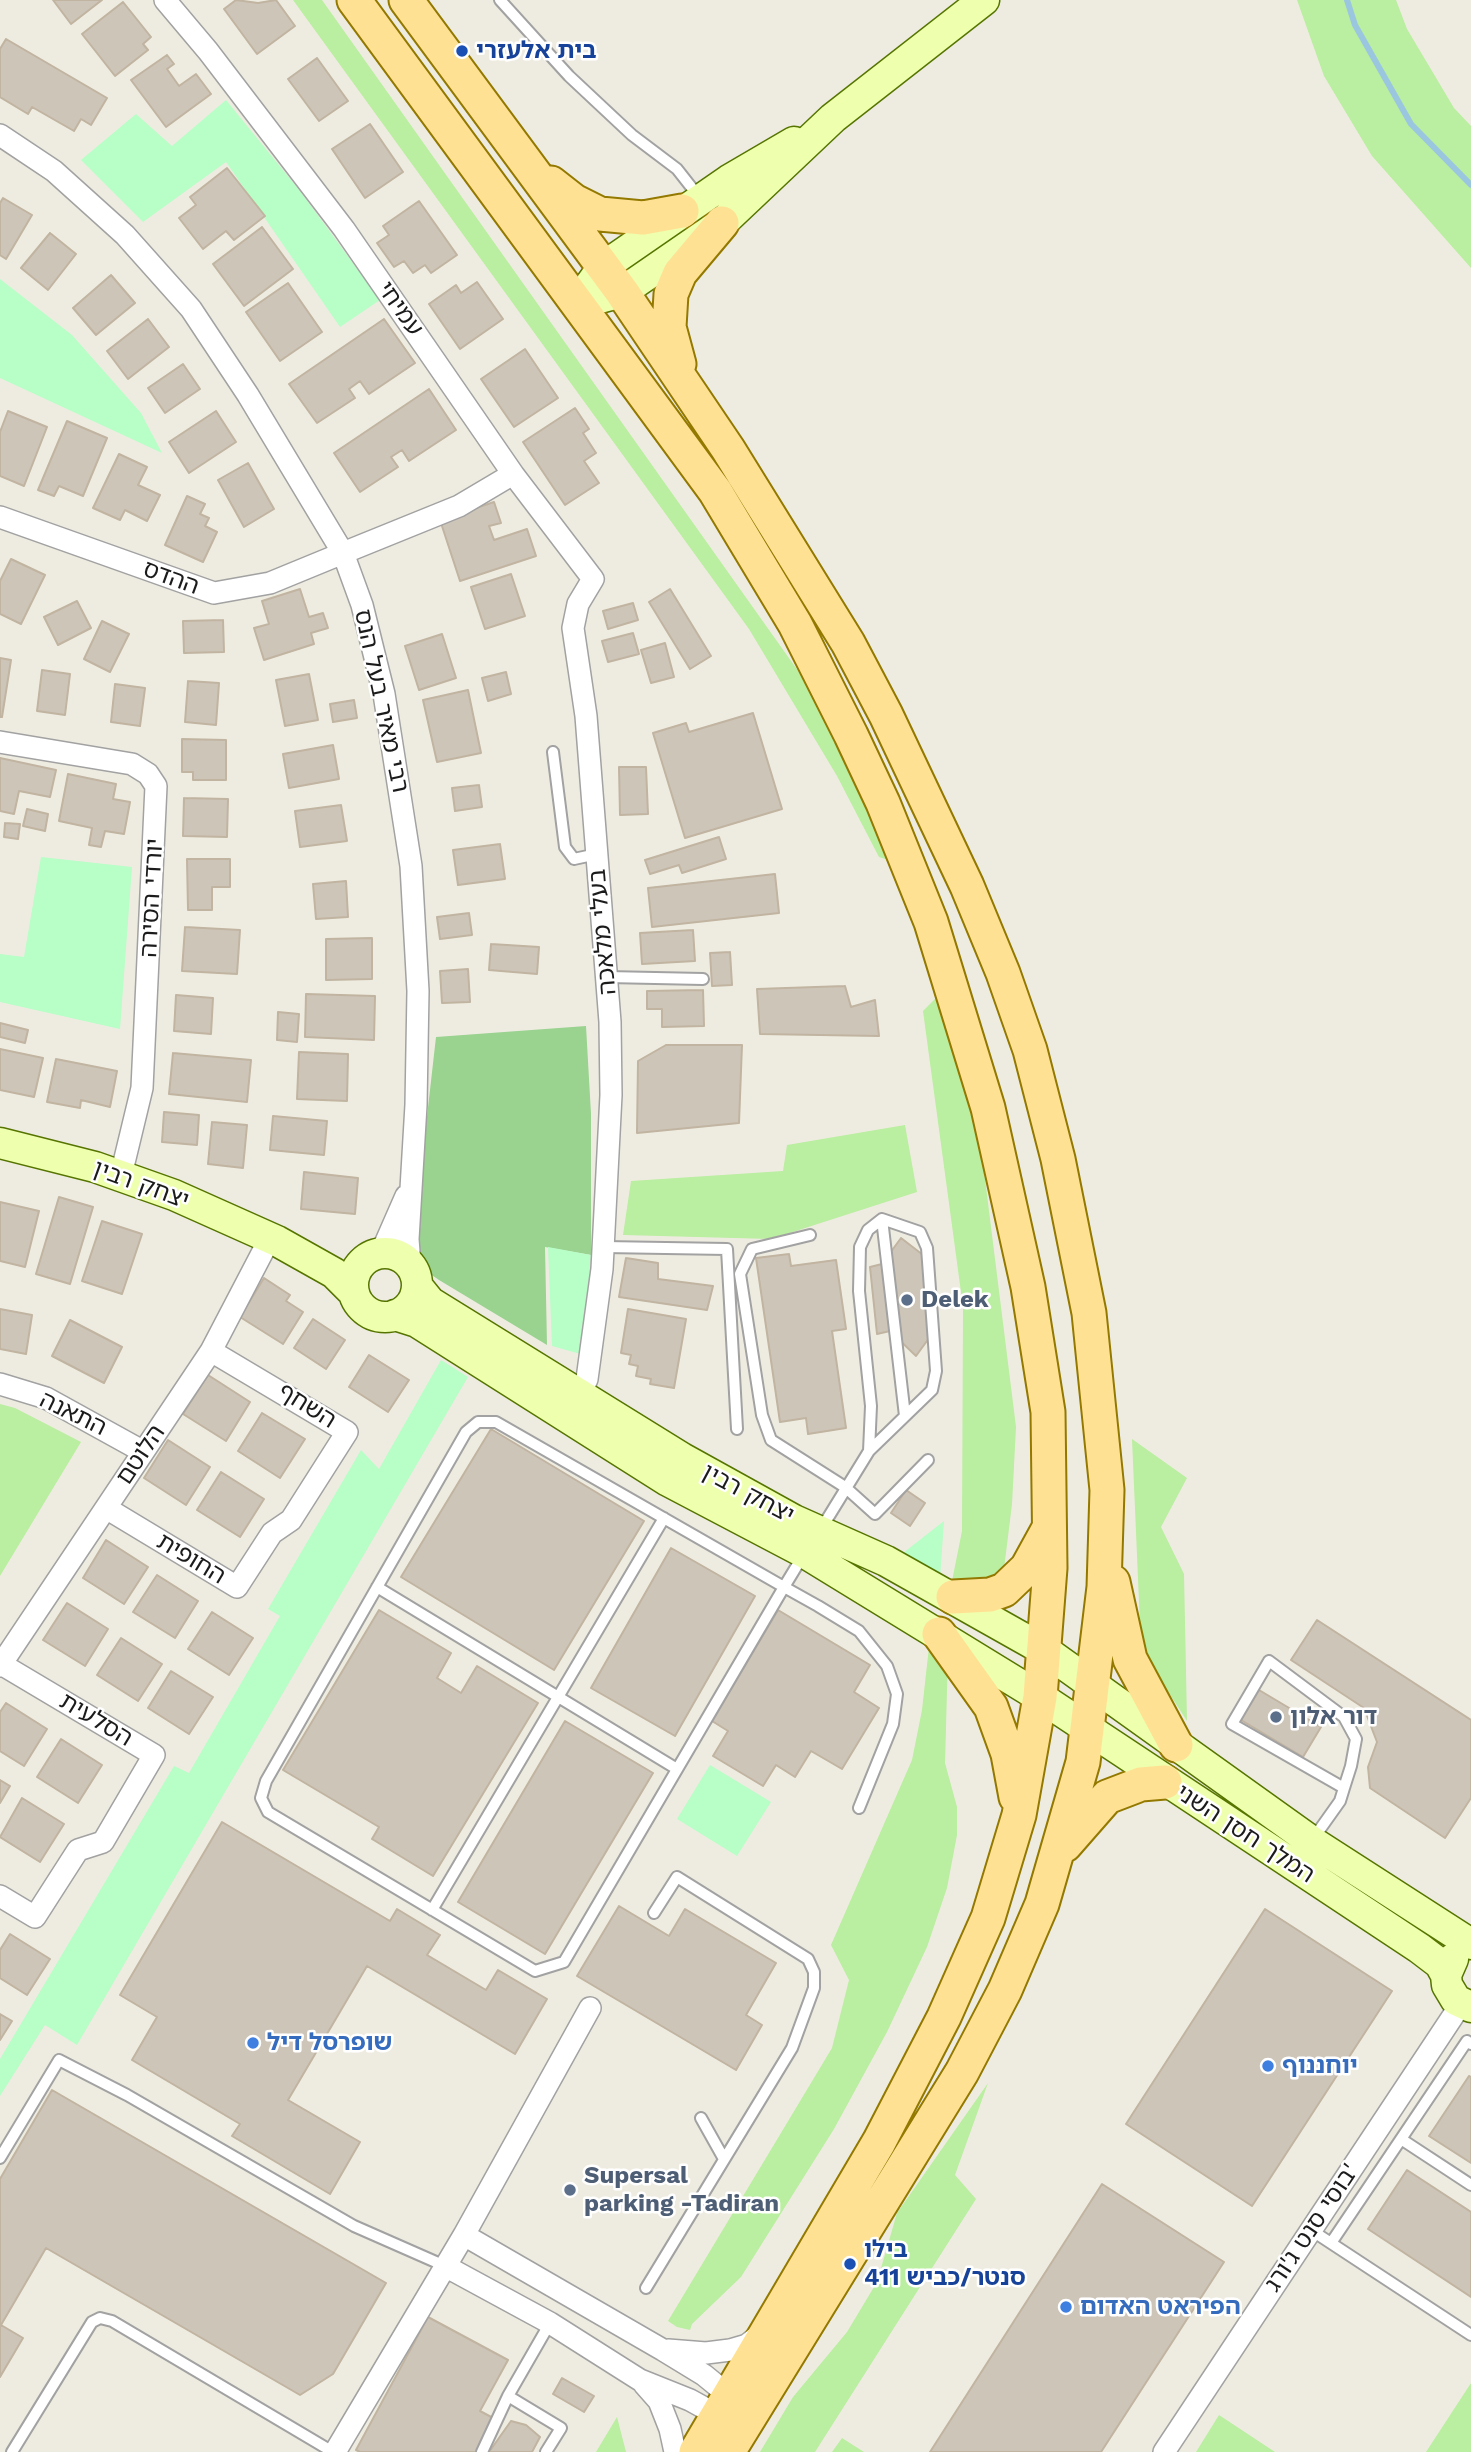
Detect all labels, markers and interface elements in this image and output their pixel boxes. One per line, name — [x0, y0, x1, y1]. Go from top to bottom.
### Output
place label: בית אלעזרי — [476, 37, 596, 65]
marker: בית אלעזרי — [454, 43, 470, 59]
street label: עמיחי — [371, 276, 429, 342]
street label: ההדס — [139, 555, 203, 601]
street label: רבי מאיר בעל הנס — [348, 607, 414, 795]
street label: יורדי הסירה — [134, 838, 170, 958]
street label: בעלי מלאכה — [583, 868, 623, 996]
street label: יצחק רבין — [89, 1154, 193, 1216]
place label: Delek — [921, 1286, 989, 1314]
marker: Delek — [899, 1292, 915, 1308]
street label: השחף — [273, 1377, 341, 1435]
street label: התאנה — [35, 1386, 111, 1442]
street label: הלוטם — [111, 1420, 171, 1490]
street label: יצחק רבין — [697, 1458, 799, 1530]
street label: החופית — [151, 1527, 231, 1591]
street label: הסלעית — [54, 1687, 138, 1753]
place label: דור אלון — [1290, 1703, 1377, 1731]
marker: דור אלון — [1268, 1709, 1284, 1725]
street label: המלך חסן השני — [1170, 1778, 1320, 1890]
place label: שופרסל דיל — [267, 2029, 392, 2057]
marker: שופרסל דיל — [245, 2035, 261, 2051]
place label: יוחננוף — [1282, 2052, 1358, 2080]
marker: יוחננוף — [1260, 2058, 1276, 2074]
street label: בוסי סנט ג'ורג' — [1259, 2159, 1365, 2297]
place label: Supersal parking -Tadiran — [584, 2162, 779, 2218]
marker: Supersal parking -Tadiran — [562, 2182, 578, 2198]
place label: בילו סנטר/כביש 411 — [864, 2236, 1026, 2292]
marker: בילו סנטר/כביש 411 — [842, 2256, 858, 2272]
place label: הפיראט האדום — [1080, 2293, 1241, 2321]
marker: הפיראט האדום — [1058, 2299, 1074, 2315]

